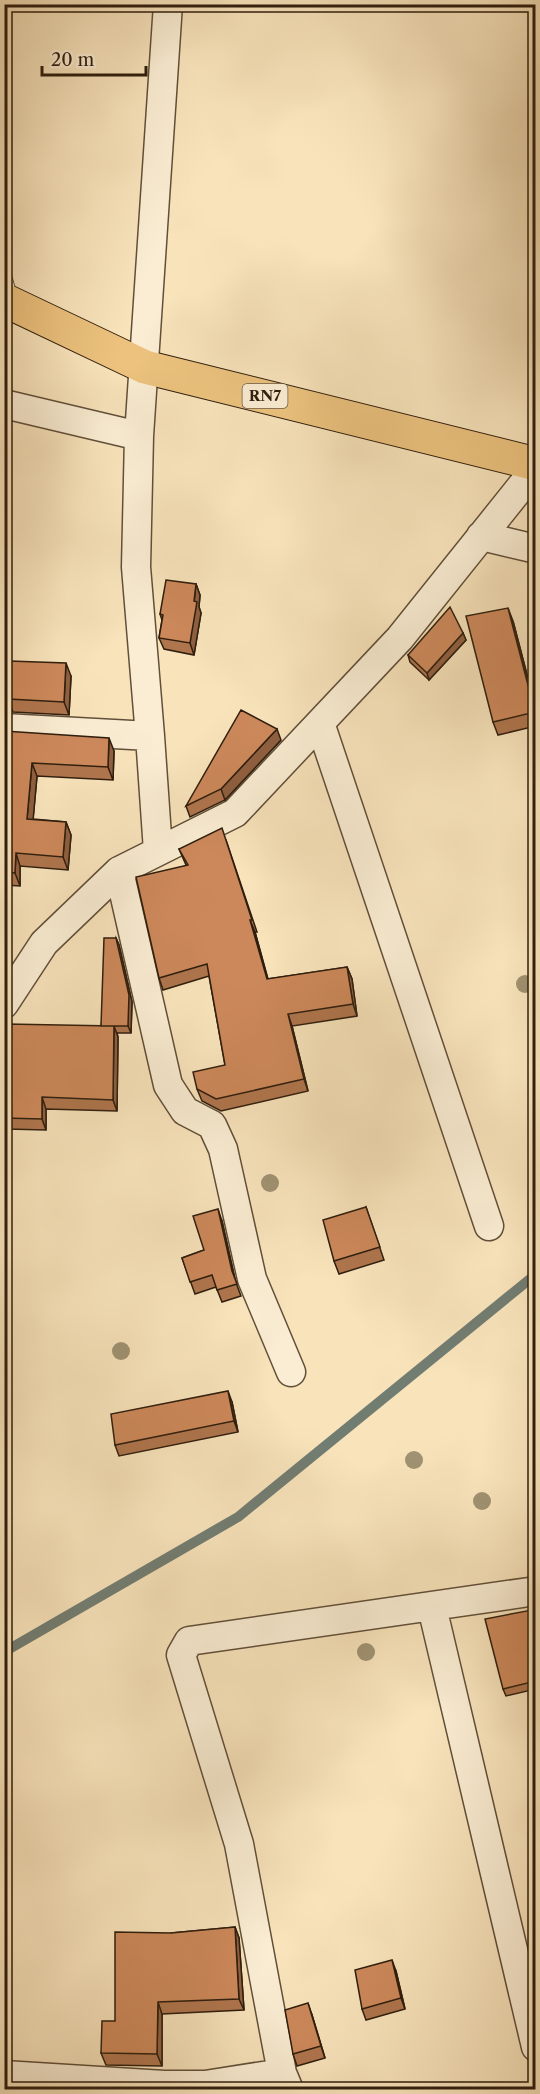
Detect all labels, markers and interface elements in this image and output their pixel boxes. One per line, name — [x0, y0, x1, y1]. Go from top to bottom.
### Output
scale bar — [42, 39, 146, 77]
text: 20 m — [51, 49, 95, 71]
road number: RN7 — [242, 384, 288, 408]

